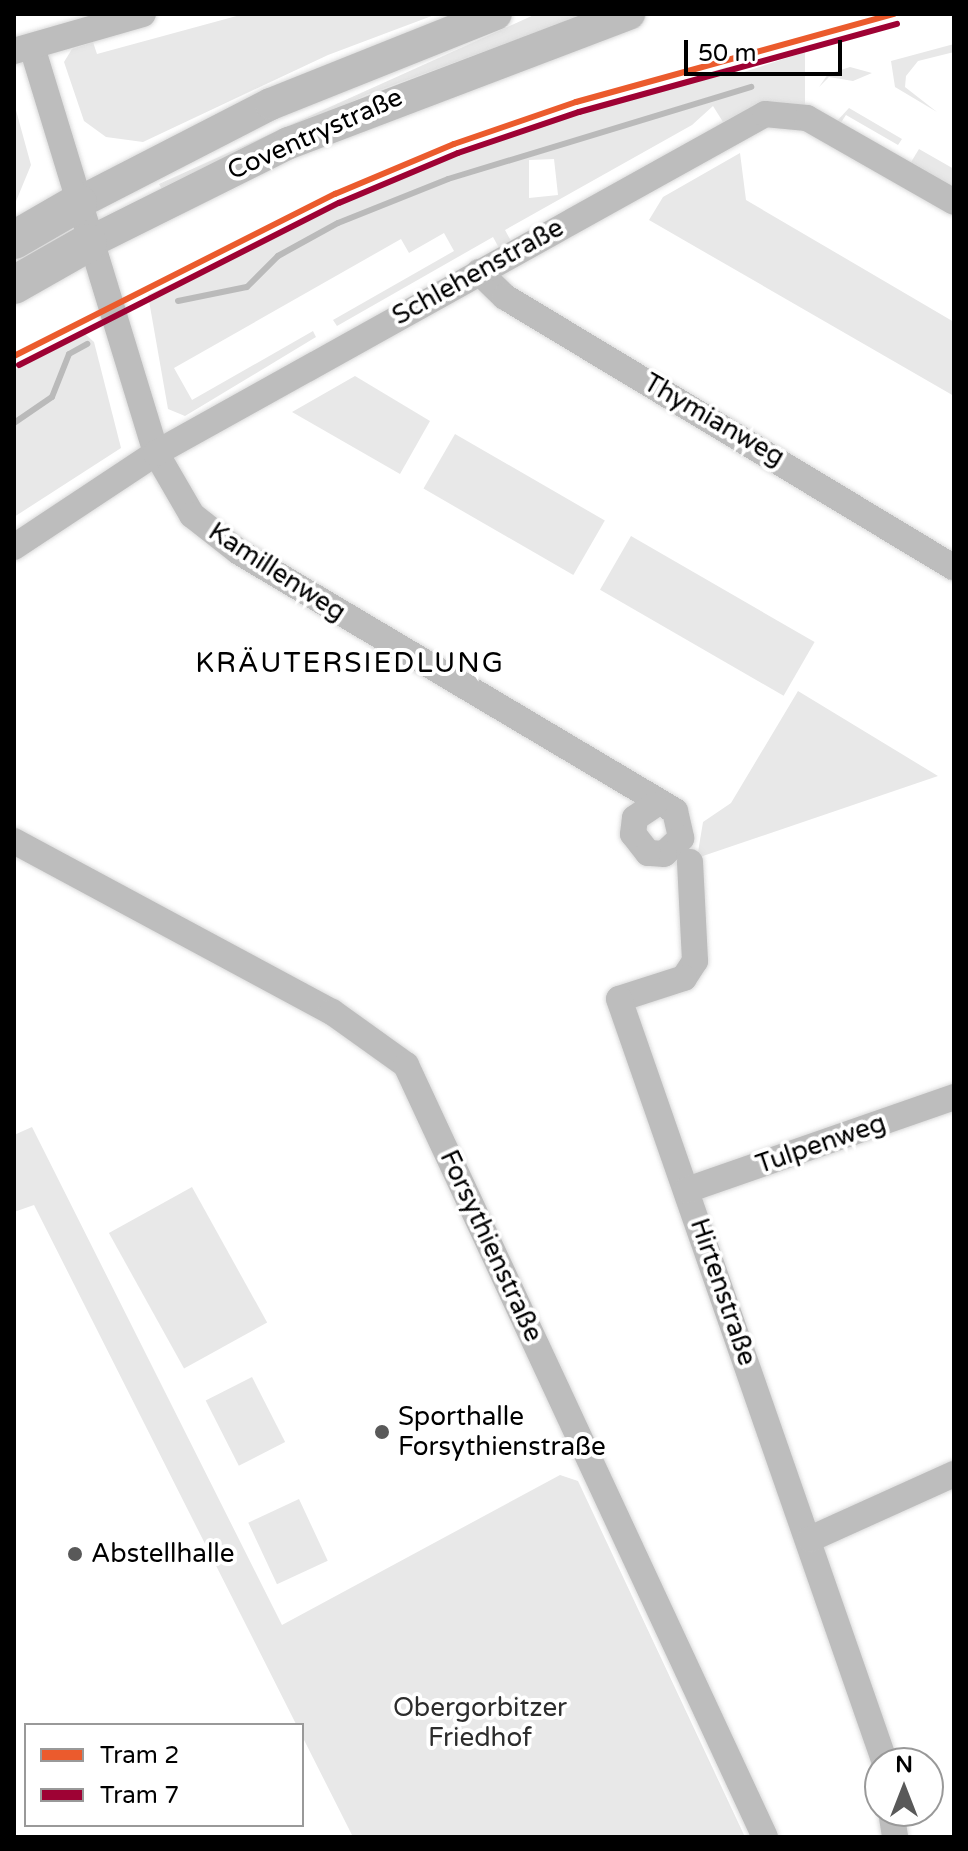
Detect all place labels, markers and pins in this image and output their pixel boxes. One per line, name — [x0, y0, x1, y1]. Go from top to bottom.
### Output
place label: Sporthalle Forsythienstraße — [398, 1401, 606, 1462]
marker: Sporthalle Forsythienstraße — [373, 1423, 391, 1441]
place label: Abstellhalle — [91, 1538, 235, 1570]
marker: Abstellhalle — [66, 1545, 84, 1563]

